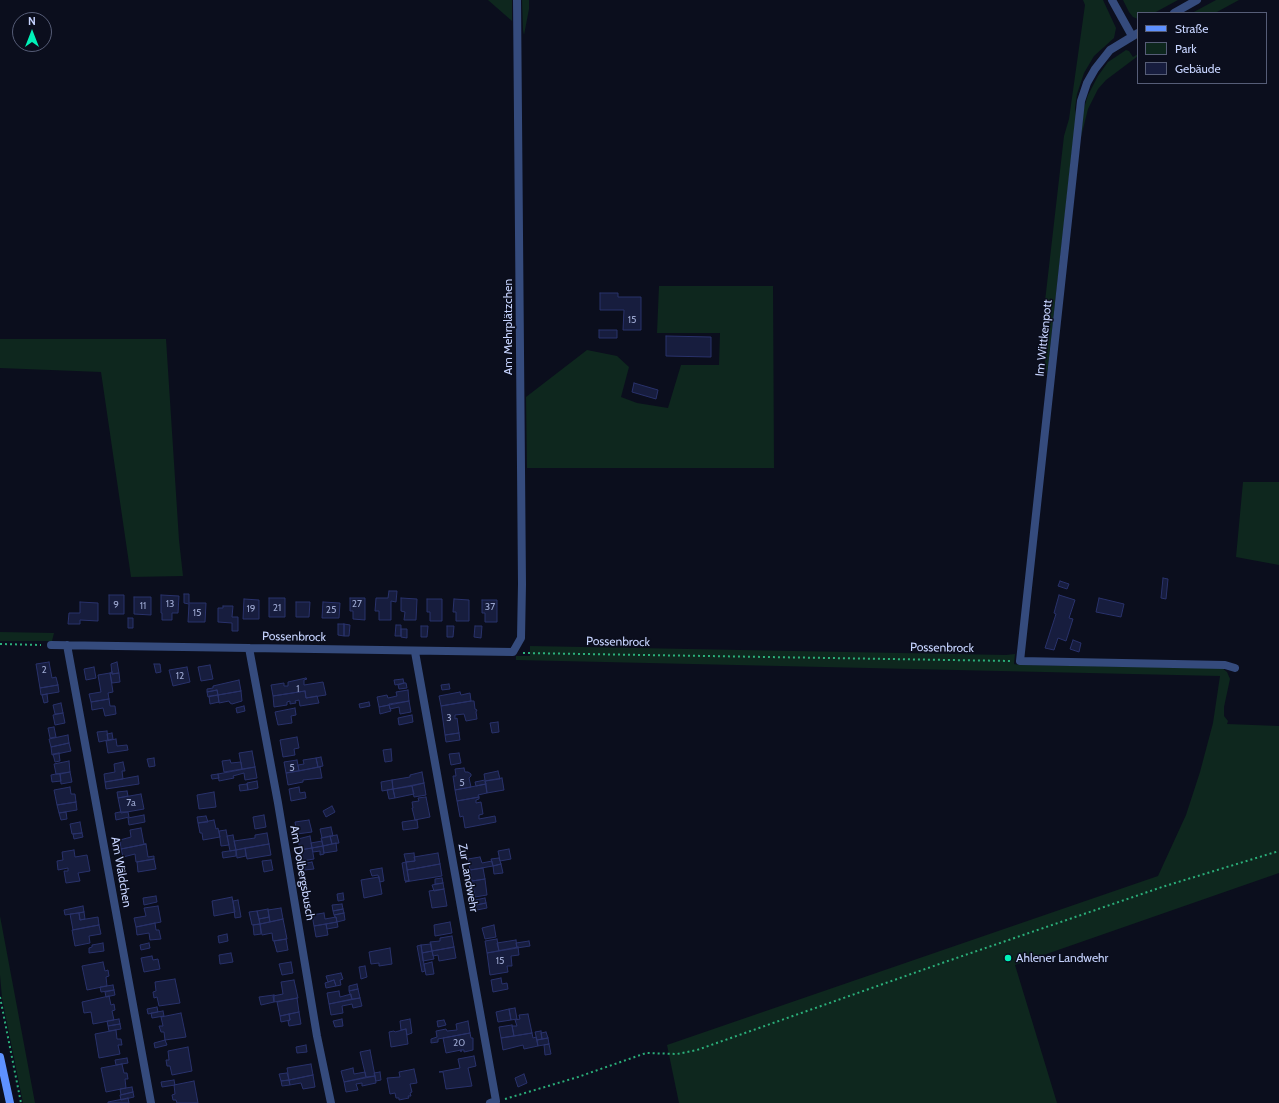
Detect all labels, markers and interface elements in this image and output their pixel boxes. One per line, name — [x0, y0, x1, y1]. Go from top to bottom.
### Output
north arrow — [12, 12, 52, 52]
legend — [1137, 12, 1267, 84]
text: N — [28, 14, 36, 28]
text: Straße — [1175, 21, 1208, 36]
text: Park — [1175, 41, 1197, 56]
text: Gebäude — [1175, 61, 1221, 76]
street label: Am Mehrplätzchen — [501, 279, 515, 375]
street label: Im Wittkenpott — [1033, 299, 1055, 377]
house number: 15 — [628, 314, 636, 326]
house number: 13 — [166, 598, 174, 610]
house number: 27 — [352, 598, 362, 610]
house number: 9 — [113, 599, 119, 611]
house number: 11 — [140, 600, 146, 612]
house number: 37 — [485, 601, 495, 613]
house number: 21 — [273, 602, 281, 614]
house number: 19 — [247, 603, 255, 615]
house number: 25 — [326, 604, 336, 616]
house number: 15 — [193, 607, 201, 619]
street label: Possenbrock — [262, 629, 326, 645]
street label: Possenbrock — [586, 634, 650, 650]
street label: Possenbrock — [910, 640, 974, 656]
house number: 2 — [41, 664, 47, 676]
house number: 12 — [176, 670, 184, 682]
house number: 1 — [296, 683, 300, 695]
house number: 3 — [446, 712, 452, 724]
house number: 5 — [289, 762, 295, 774]
house number: 5 — [459, 777, 465, 789]
house number: 7a — [126, 797, 136, 809]
street label: Am Dolbergsbusch — [287, 824, 317, 922]
street label: Am Wäldchen — [108, 836, 134, 908]
street label: Zur Landwehr — [455, 843, 481, 913]
place label: Ahlener Landwehr — [1016, 951, 1108, 965]
marker: Ahlener Landwehr — [1003, 953, 1013, 963]
house number: 15 — [496, 955, 504, 967]
house number: 20 — [453, 1037, 465, 1049]

